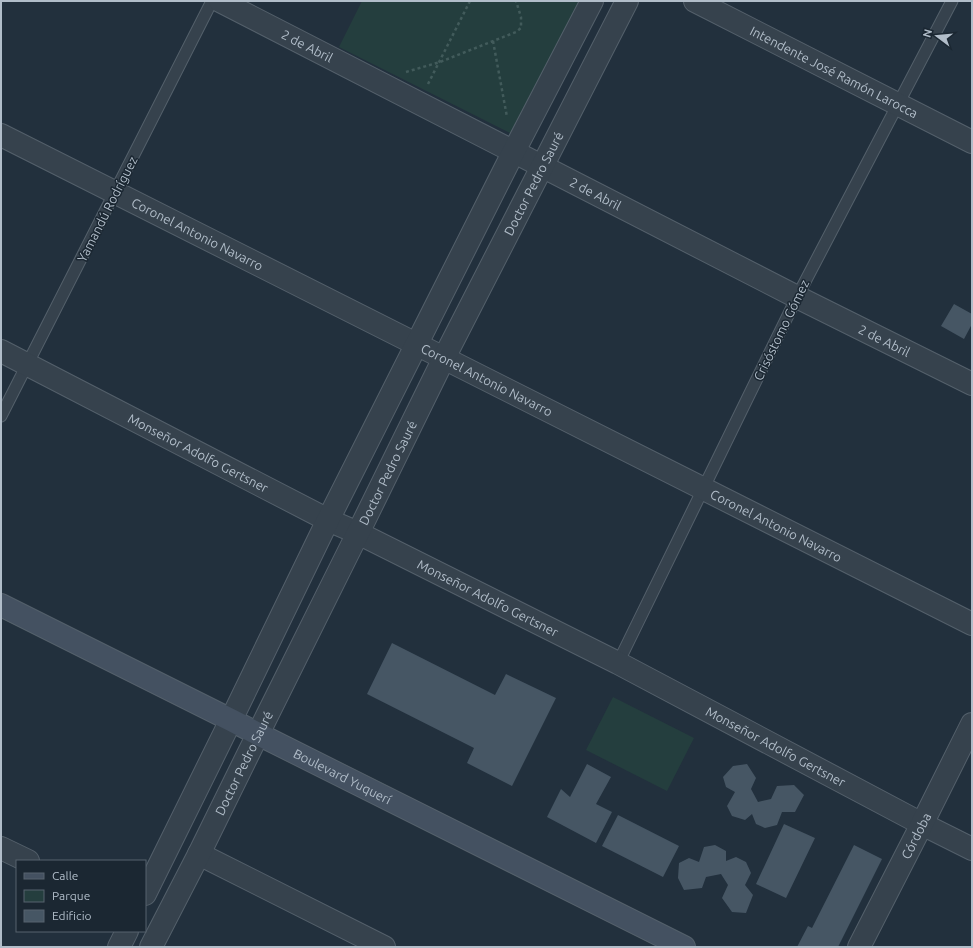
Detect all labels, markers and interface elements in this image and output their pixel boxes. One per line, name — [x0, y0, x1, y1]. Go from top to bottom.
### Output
north arrow — [917, 16, 957, 56]
street label: Intendente José Ramón Larocca — [748, 23, 920, 120]
street label: 2 de Abril — [279, 27, 336, 65]
text: N — [920, 28, 934, 39]
street label: Doctor Pedro Sauré — [501, 129, 566, 238]
street label: Yamandú Rodríguez — [74, 154, 140, 264]
street label: 2 de Abril — [568, 175, 624, 213]
street label: Coronel Antonio Navarro — [129, 195, 266, 273]
street label: Crisóstomo Gómez — [751, 277, 811, 383]
street label: 2 de Abril — [856, 322, 913, 359]
street label: Coronel Antonio Navarro — [419, 341, 555, 419]
street label: Monseñor Adolfo Gertsner — [126, 411, 271, 495]
street label: Doctor Pedro Sauré — [356, 418, 419, 527]
street label: Coronel Antonio Navarro — [708, 486, 844, 564]
street label: Monseñor Adolfo Gertsner — [415, 557, 561, 639]
street label: Monseñor Adolfo Gertsner — [704, 704, 848, 789]
street label: Doctor Pedro Sauré — [212, 709, 275, 817]
street label: Boulevard Yuquerí — [291, 746, 394, 807]
street label: Córdoba — [898, 810, 934, 861]
legend — [16, 860, 146, 932]
text: Calle — [52, 869, 78, 882]
text: Parque — [52, 889, 90, 902]
text: Edificio — [52, 909, 92, 922]

